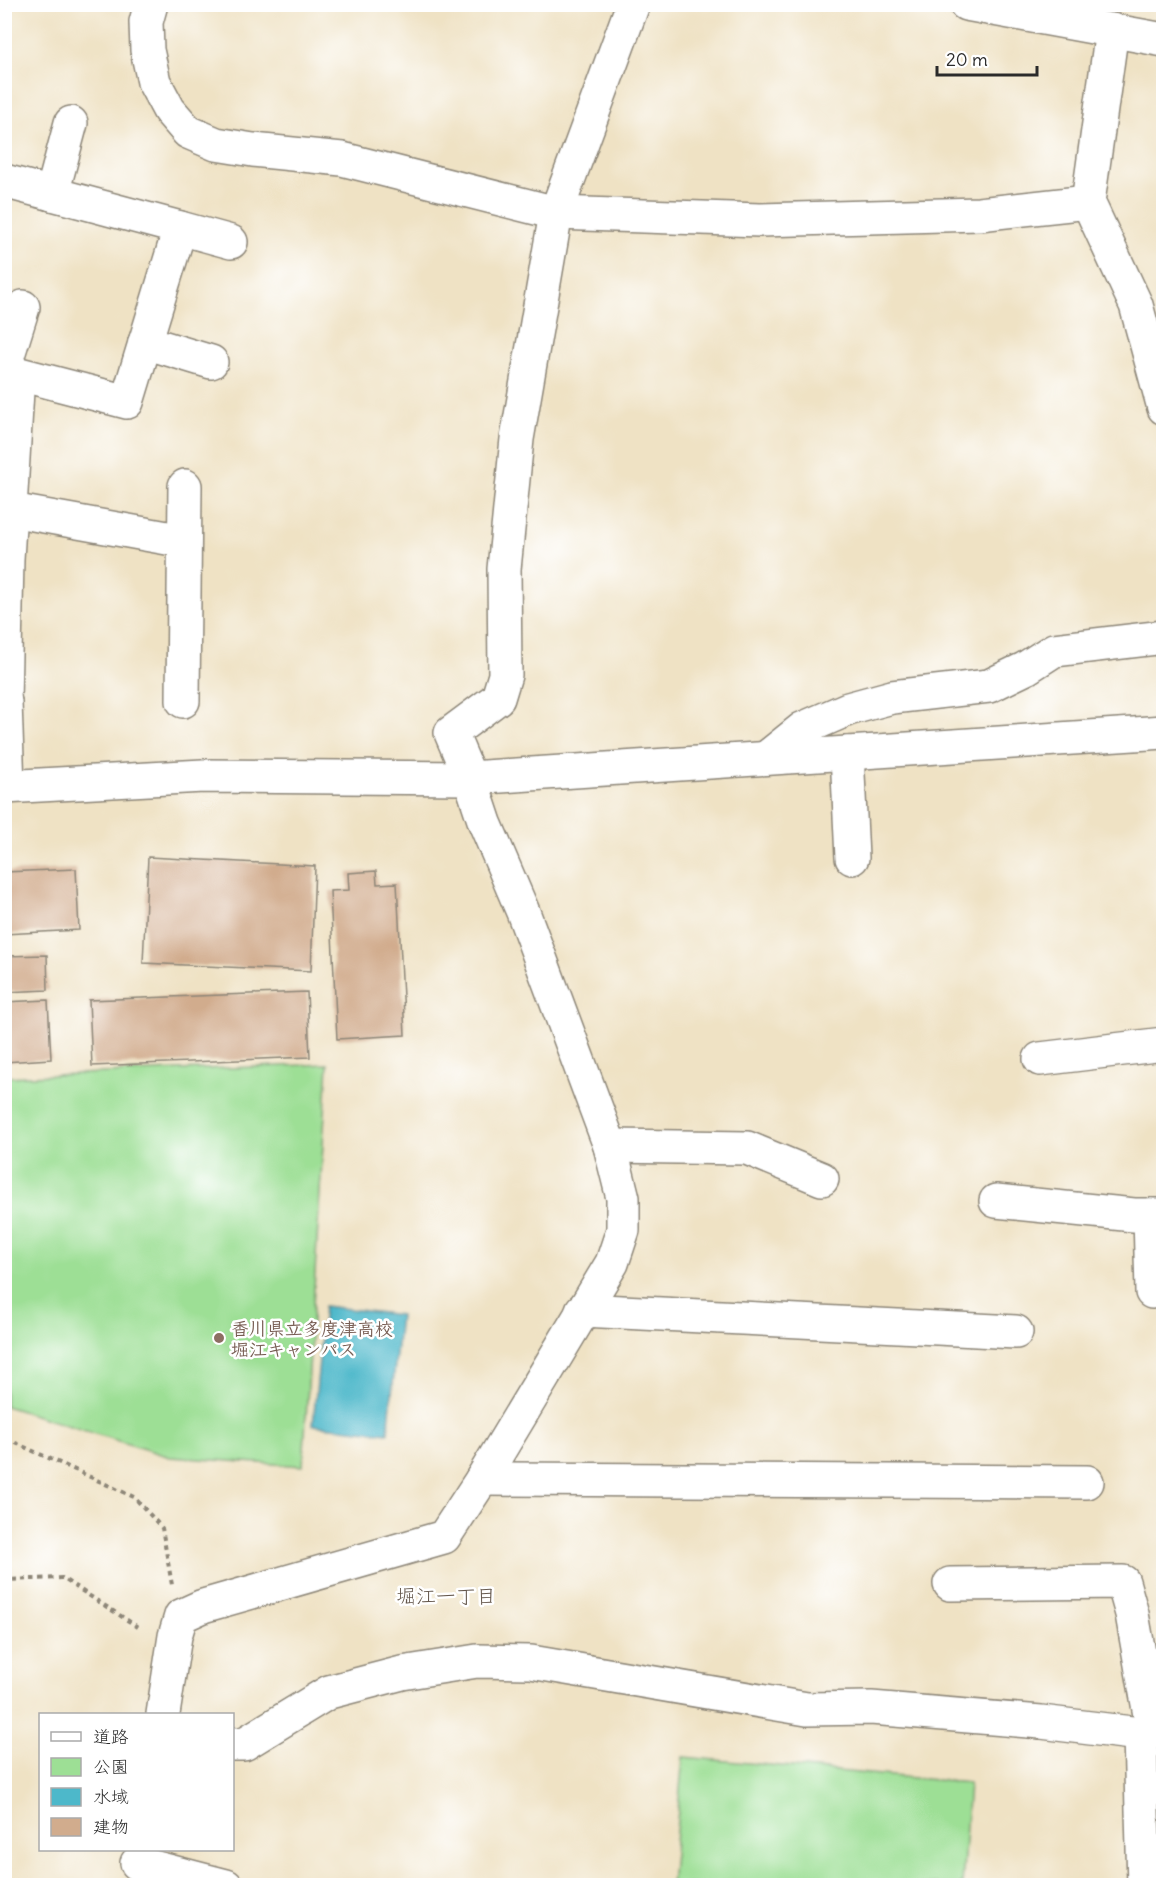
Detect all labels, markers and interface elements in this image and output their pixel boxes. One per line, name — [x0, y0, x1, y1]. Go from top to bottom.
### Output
scale bar — [937, 39, 1038, 77]
text: 20 m — [946, 48, 988, 71]
place label: 香川県立多度津高校 堀江キャンパス — [231, 1317, 393, 1361]
marker: 香川県立多度津高校 堀江キャンパス — [212, 1331, 226, 1345]
district label: 堀江一丁目 — [396, 1583, 496, 1608]
legend — [39, 1713, 234, 1851]
text: 道路 — [93, 1725, 129, 1748]
text: 公園 — [93, 1755, 129, 1778]
text: 水域 — [93, 1785, 129, 1808]
text: 建物 — [93, 1815, 129, 1838]

